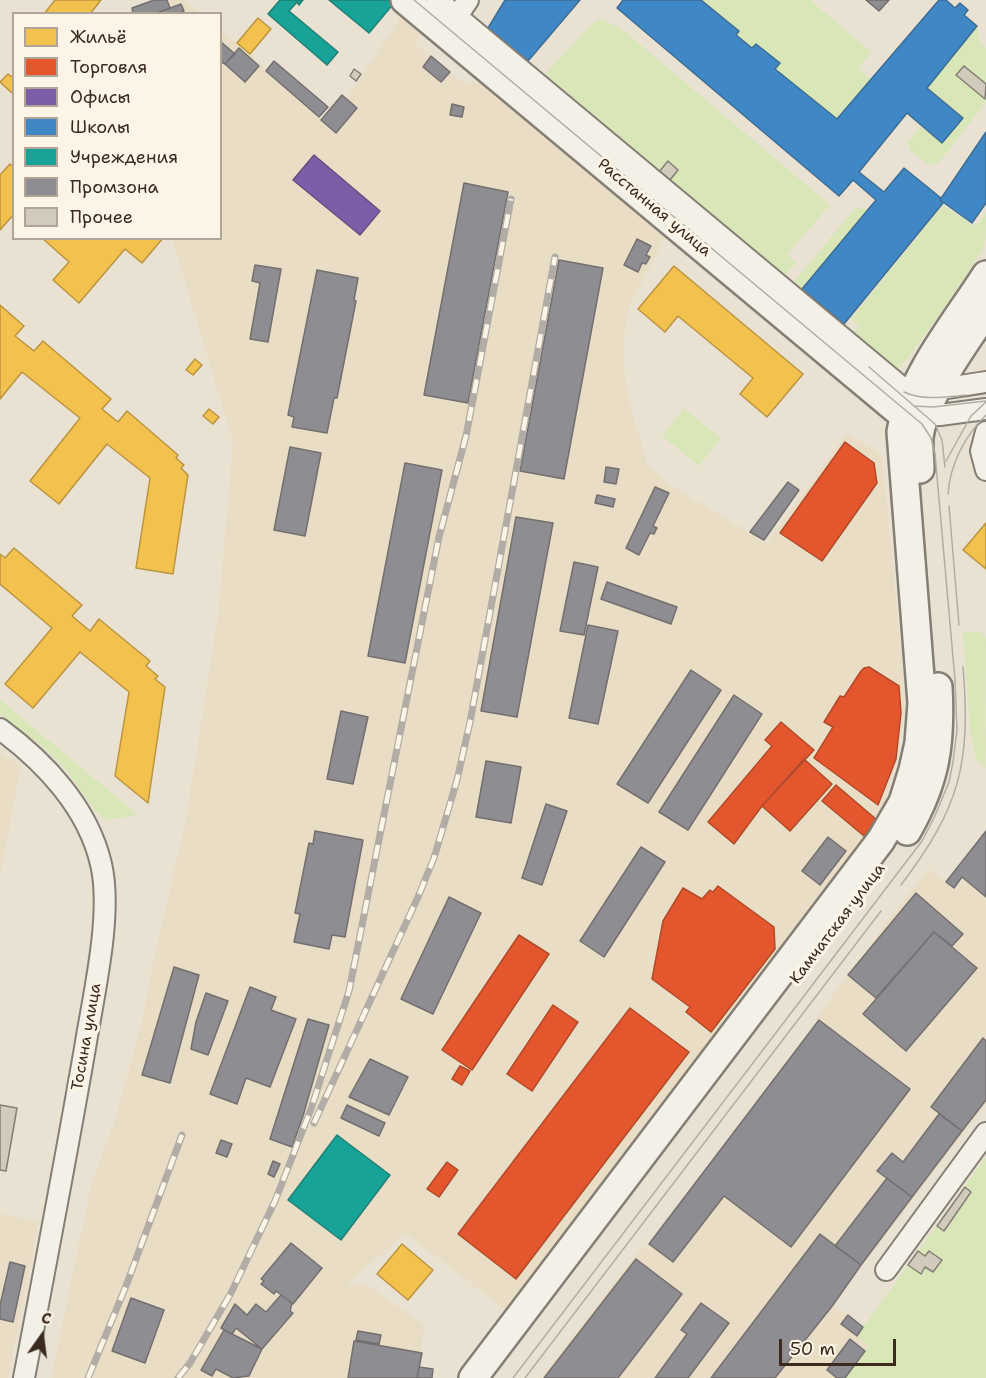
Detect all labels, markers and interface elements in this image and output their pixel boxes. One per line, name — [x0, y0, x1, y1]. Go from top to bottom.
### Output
legend — [12, 12, 222, 240]
text: Жильё — [70, 25, 127, 49]
text: Торговля — [70, 55, 148, 79]
text: Офисы — [70, 85, 131, 109]
text: Школы — [70, 115, 130, 139]
text: Учреждения — [70, 145, 178, 169]
street label: Расстанная улица — [593, 155, 715, 261]
text: Промзона — [70, 175, 159, 199]
text: Прочее — [70, 205, 133, 229]
street label: Камчатская улица — [786, 860, 890, 988]
street label: Тосина улица — [68, 982, 106, 1092]
north arrow — [12, 1306, 72, 1366]
text: С — [39, 1307, 54, 1329]
scale bar — [782, 1327, 899, 1365]
text: 50 m — [790, 1337, 835, 1361]

